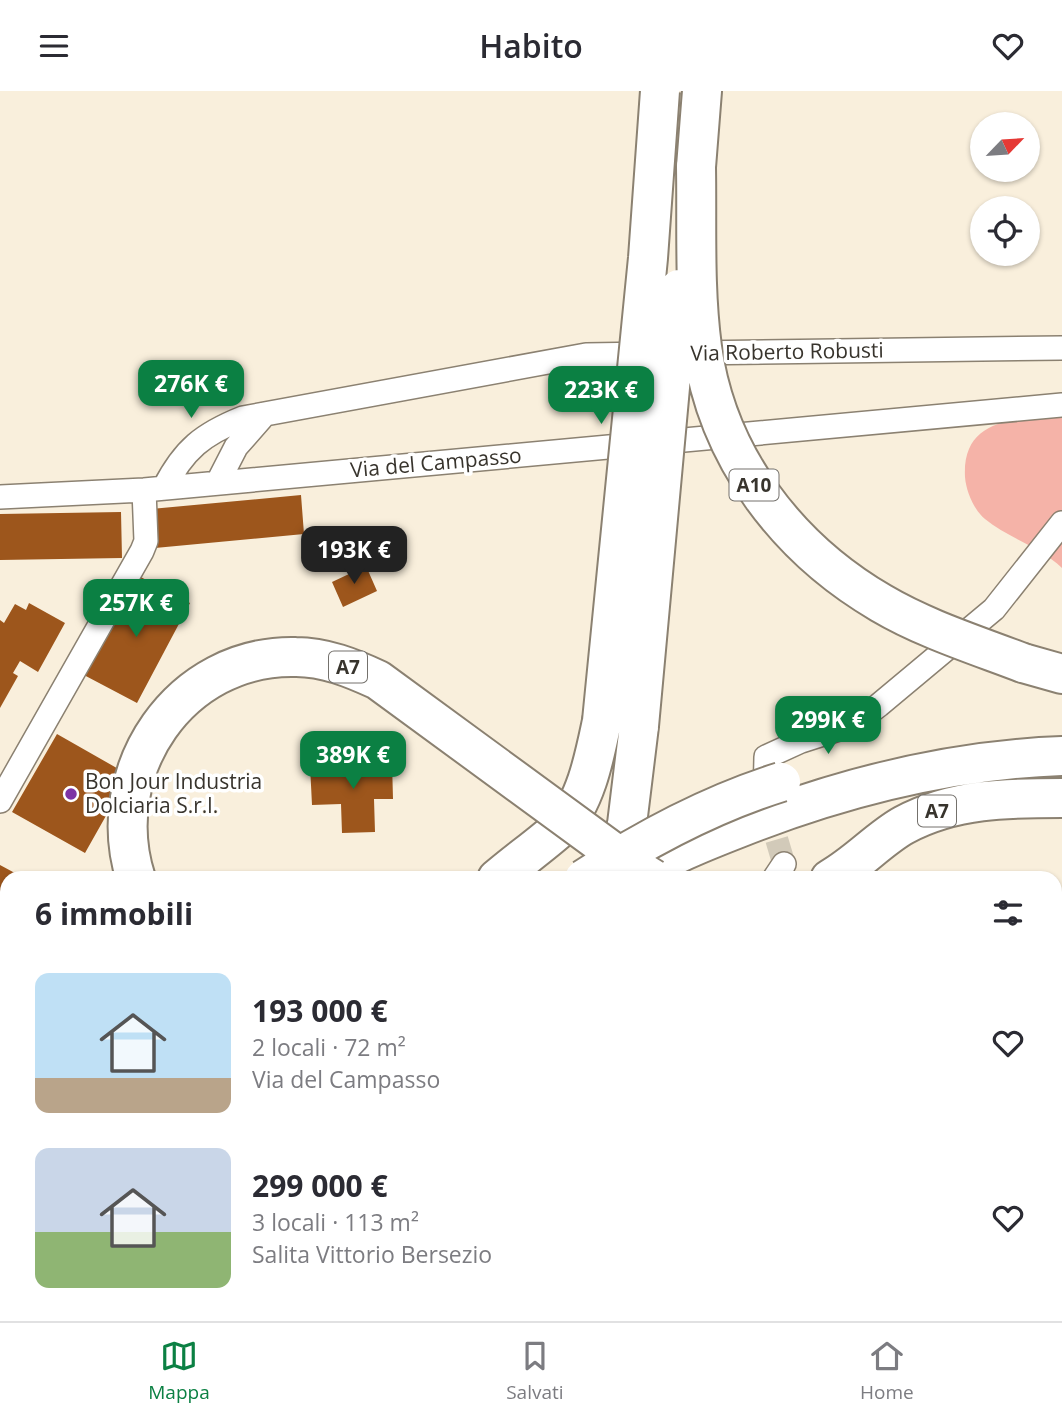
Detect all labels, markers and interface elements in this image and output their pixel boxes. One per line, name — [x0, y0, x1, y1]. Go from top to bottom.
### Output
text: Habito — [479, 24, 583, 67]
icon: menu — [35, 27, 73, 65]
icon: heart — [989, 27, 1027, 65]
north arrow — [970, 112, 1040, 182]
map controls — [970, 112, 1040, 266]
button: locate — [970, 196, 1040, 266]
street label: Via Roberto Robusti — [690, 335, 884, 367]
pin: 276K € — [134, 361, 248, 420]
text: 276K € — [154, 367, 228, 399]
pin: 223K € — [544, 367, 658, 426]
text: 223K € — [564, 373, 638, 405]
street label: Via del Campasso — [349, 441, 523, 483]
road number: A10 — [730, 469, 778, 501]
pin: 193K € — [297, 526, 411, 586]
text: 193K € — [317, 533, 391, 565]
pin: 257K € — [79, 580, 193, 639]
text: 257K € — [99, 586, 173, 618]
road number: A7 — [329, 652, 367, 683]
pin: 299K € — [771, 697, 885, 756]
text: 299K € — [791, 703, 865, 735]
pin: 389K € — [296, 731, 410, 791]
text: 389K € — [316, 738, 390, 770]
place label: Bon Jour Industria Dolciaria S.r.l. — [85, 767, 262, 819]
marker: Bon Jour Industria Dolciaria S.r.l. — [63, 786, 79, 802]
road number: A7 — [918, 796, 956, 827]
text: 6 immobili — [35, 893, 193, 934]
icon: filters — [989, 894, 1027, 932]
text: 193 000 € — [252, 990, 388, 1031]
icon: home — [91, 1001, 175, 1085]
icon: heart — [989, 1024, 1027, 1062]
text: 2 locali · 72 m² — [252, 1031, 406, 1063]
text: Via del Campasso — [252, 1063, 440, 1095]
text: 299 000 € — [252, 1165, 388, 1206]
icon: home — [91, 1176, 175, 1260]
icon: heart — [989, 1199, 1027, 1237]
text: 3 locali · 113 m² — [252, 1206, 419, 1238]
text: Salita Vittorio Bersezio — [252, 1238, 492, 1270]
tab: Mappa — [148, 1337, 210, 1405]
tab: Salvati — [506, 1337, 564, 1405]
tab: Home — [860, 1337, 914, 1405]

